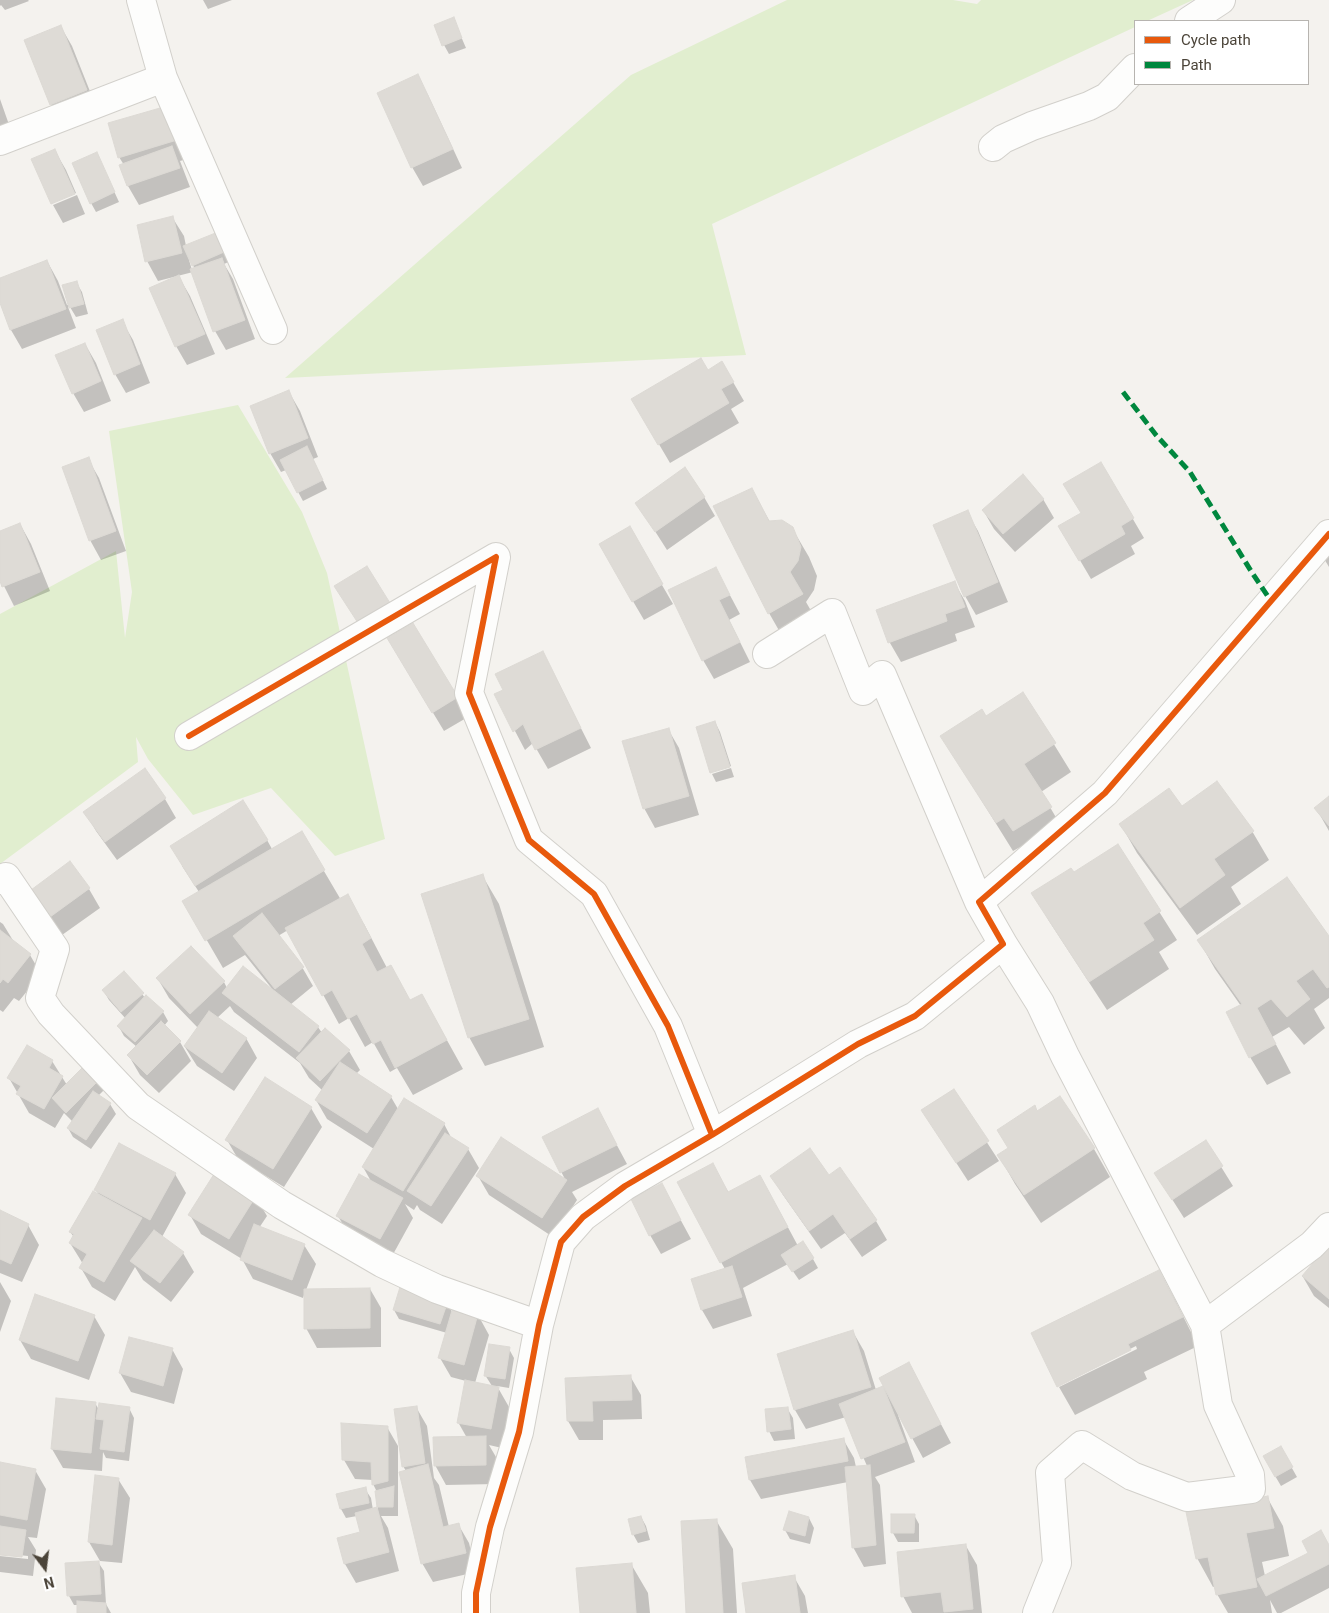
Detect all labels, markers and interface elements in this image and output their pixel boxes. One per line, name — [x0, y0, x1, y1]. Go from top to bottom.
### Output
legend — [1134, 20, 1309, 85]
text: Cycle path — [1181, 31, 1251, 49]
text: Path — [1181, 56, 1212, 74]
north arrow — [20, 1543, 70, 1593]
text: N — [42, 1573, 56, 1591]

